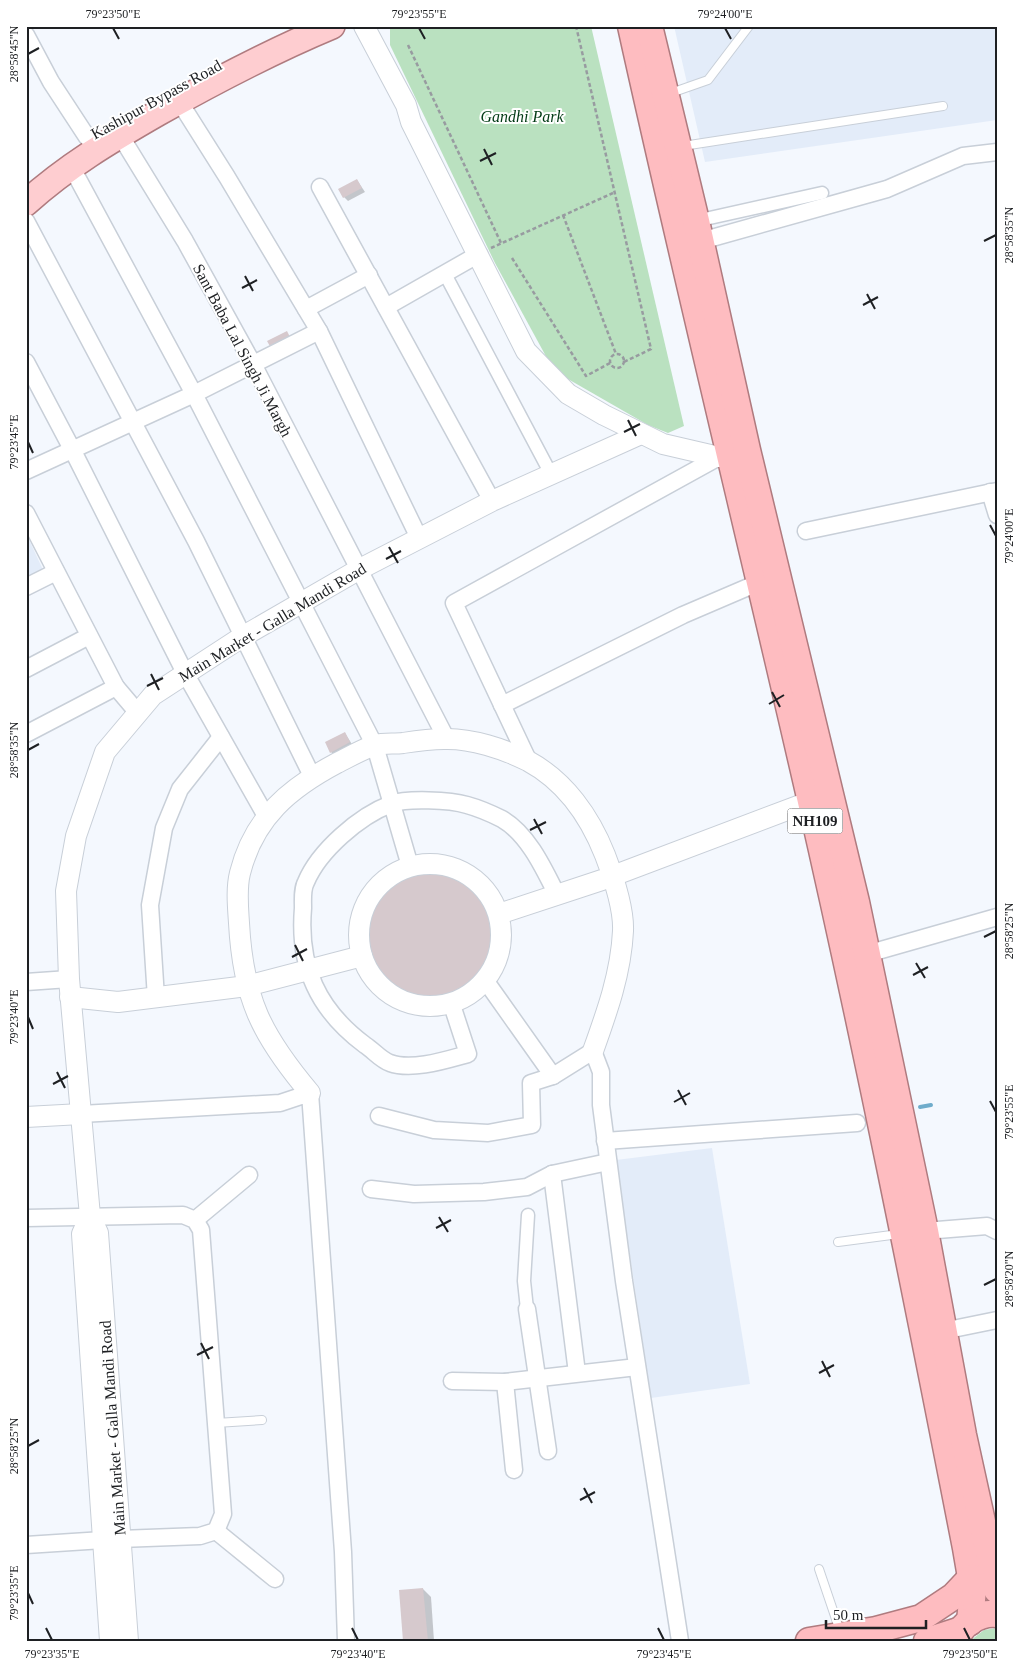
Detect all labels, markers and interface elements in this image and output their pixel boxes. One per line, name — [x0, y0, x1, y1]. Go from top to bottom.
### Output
text: 79°23'50"E — [85, 7, 141, 21]
text: 79°23'55"E — [391, 7, 447, 21]
text: 79°24'00"E — [697, 7, 753, 21]
text: 28°58'45"N — [7, 25, 21, 82]
street label: Kashipur Bypass Road — [88, 56, 225, 143]
park label: Gandhi Park — [480, 108, 564, 125]
text: 28°58'35"N — [1002, 206, 1016, 263]
street label: Sant Baba Lal Singh Ji Margh — [189, 261, 295, 440]
text: 79°23'45"E — [7, 414, 21, 470]
text: 79°24'00"E — [1002, 508, 1016, 564]
street label: Main Market - Galla Mandi Road — [176, 560, 369, 685]
text: 28°58'35"N — [7, 721, 21, 778]
road number: NH109 — [788, 808, 842, 834]
text: 28°58'25"N — [1002, 902, 1016, 959]
text: 79°23'40"E — [7, 989, 21, 1045]
text: 79°23'55"E — [1002, 1084, 1016, 1140]
text: 28°58'20"N — [1002, 1250, 1016, 1307]
street label: Main Market - Galla Mandi Road — [97, 1320, 128, 1536]
text: 28°58'25"N — [7, 1417, 21, 1474]
text: 79°23'35"E — [7, 1565, 21, 1621]
scale bar — [826, 1597, 926, 1629]
text: 50 m — [833, 1607, 864, 1623]
text: 79°23'35"E — [24, 1647, 80, 1661]
text: 79°23'40"E — [330, 1647, 386, 1661]
text: 79°23'45"E — [636, 1647, 692, 1661]
text: 79°23'50"E — [942, 1647, 998, 1661]

